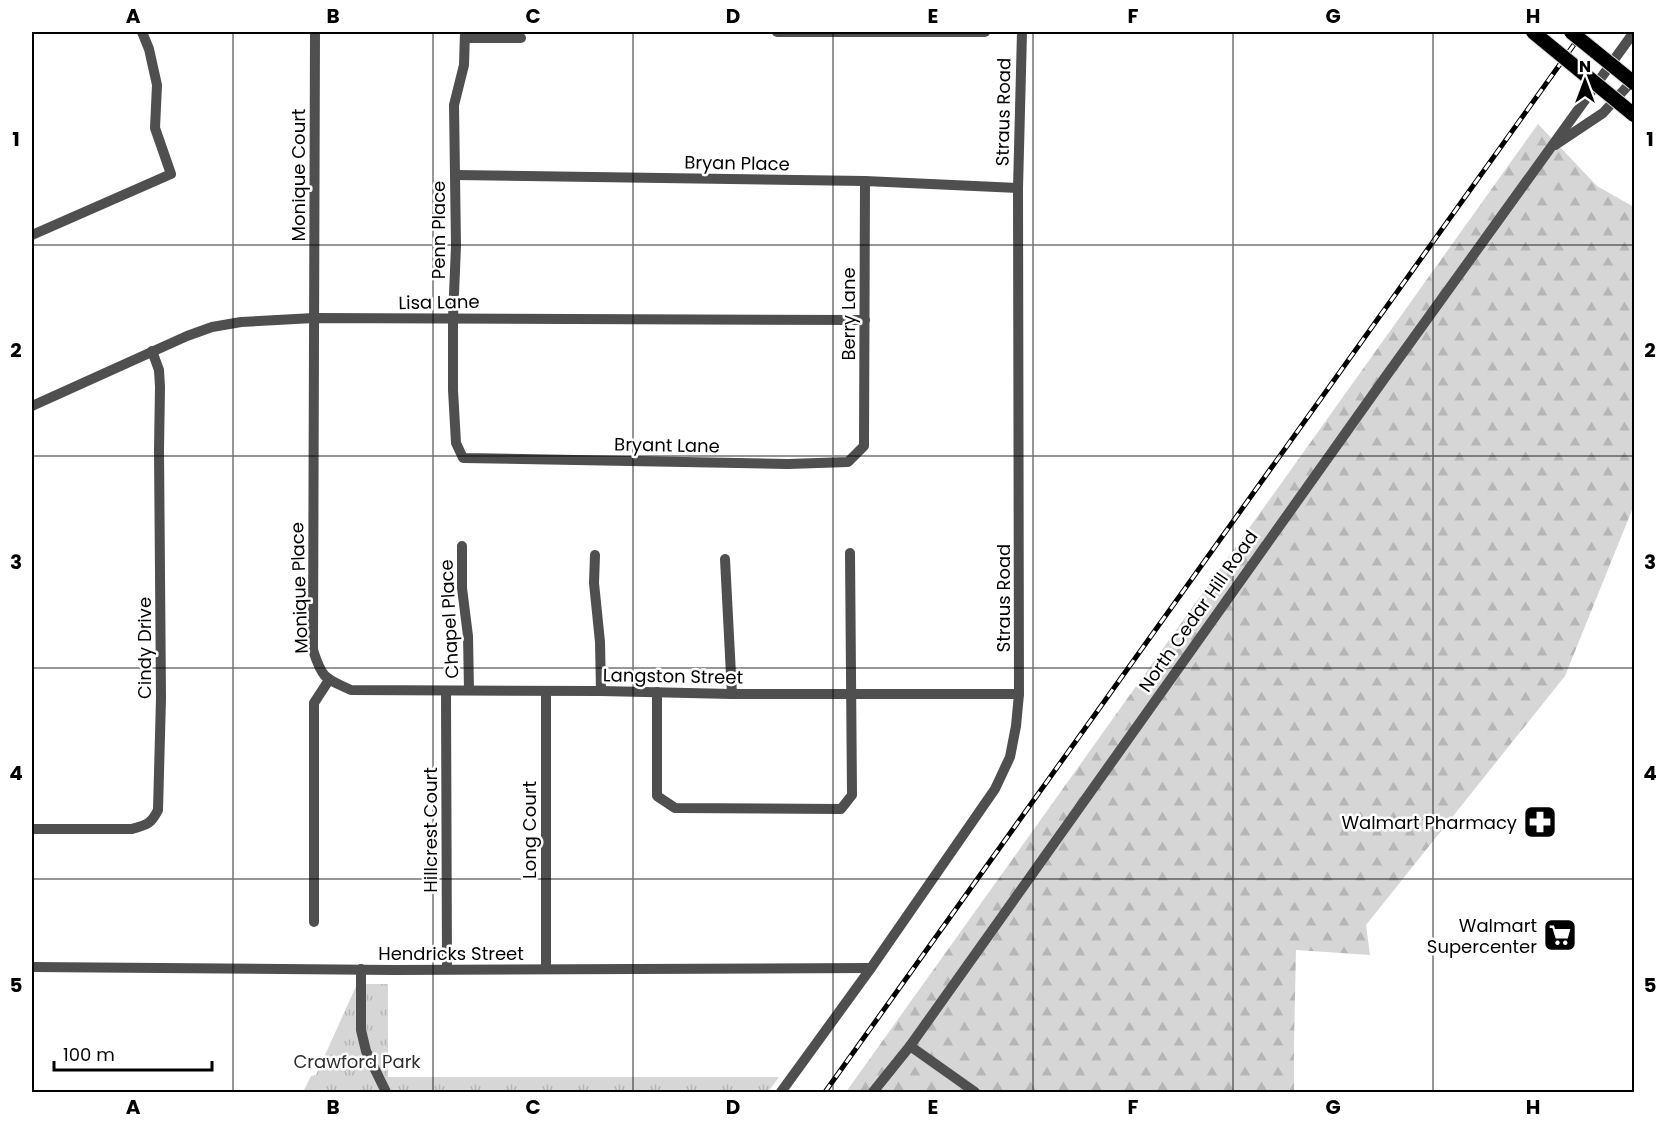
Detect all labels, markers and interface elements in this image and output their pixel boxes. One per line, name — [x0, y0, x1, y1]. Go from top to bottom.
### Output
text: A — [126, 2, 141, 30]
text: B — [326, 2, 340, 30]
text: C — [525, 2, 541, 30]
text: D — [726, 2, 740, 30]
text: E — [928, 2, 938, 30]
text: F — [1128, 2, 1139, 30]
text: G — [1325, 2, 1341, 30]
text: H — [1526, 2, 1540, 30]
north arrow — [1555, 51, 1615, 111]
text: N — [1579, 55, 1591, 78]
street label: Straus Road — [990, 58, 1016, 166]
street label: Monique Court — [286, 109, 311, 241]
text: 1 — [12, 125, 20, 153]
text: 1 — [1646, 125, 1654, 153]
street label: Bryan Place — [684, 150, 790, 176]
street label: Penn Place — [426, 181, 451, 279]
street label: Berry Lane — [836, 267, 861, 361]
street label: Lisa Lane — [398, 289, 480, 315]
text: 2 — [10, 336, 22, 364]
text: 2 — [1644, 336, 1656, 364]
street label: Bryant Lane — [614, 432, 720, 458]
street label: Monique Place — [284, 522, 314, 654]
street label: North Cedar Hill Road — [1133, 525, 1263, 697]
street label: Straus Road — [991, 544, 1016, 652]
text: 3 — [10, 548, 22, 576]
text: 3 — [1644, 548, 1656, 576]
street label: Chapel Place — [433, 559, 465, 679]
street label: Cindy Drive — [132, 597, 157, 699]
street label: Langston Street — [603, 662, 743, 690]
text: 4 — [9, 759, 23, 787]
text: 4 — [1643, 759, 1657, 787]
street label: Hillcrest Court — [418, 767, 443, 893]
street label: Long Court — [517, 781, 542, 879]
pharmacy icon: Walmart Pharmacy — [1522, 804, 1558, 840]
place label: Walmart Pharmacy — [1341, 810, 1517, 835]
place label: Walmart Supercenter — [1427, 913, 1537, 959]
supermarket icon: Walmart Supercenter — [1542, 917, 1578, 953]
street label: Hendricks Street — [378, 941, 524, 966]
text: 5 — [10, 971, 23, 999]
text: 5 — [1644, 971, 1657, 999]
scale bar — [54, 1034, 212, 1072]
text: 100 m — [63, 1042, 115, 1067]
park label: Crawford Park — [293, 1049, 421, 1074]
text: A — [126, 1093, 141, 1121]
text: B — [326, 1093, 340, 1121]
text: C — [525, 1093, 541, 1121]
text: D — [726, 1093, 740, 1121]
text: E — [928, 1093, 938, 1121]
text: F — [1128, 1093, 1139, 1121]
text: G — [1325, 1093, 1341, 1121]
text: H — [1526, 1093, 1540, 1121]

